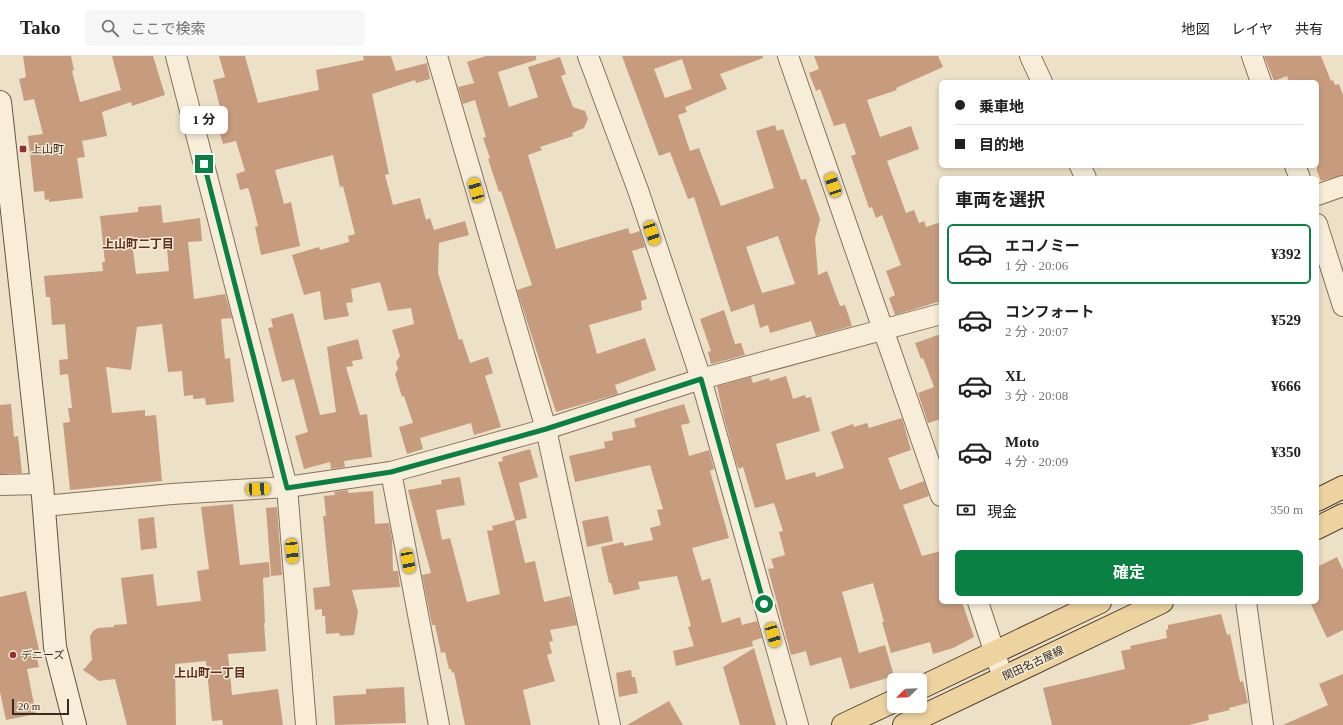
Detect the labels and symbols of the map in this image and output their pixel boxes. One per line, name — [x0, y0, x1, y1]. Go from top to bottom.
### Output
callout: 1 分 — [180, 106, 228, 134]
place label: 上山町 — [31, 143, 64, 155]
marker: 上山町 — [18, 144, 28, 154]
route end — [195, 155, 213, 173]
car — [823, 172, 843, 198]
car — [467, 177, 485, 203]
car — [642, 220, 662, 246]
district label: 上山町二丁目 — [102, 237, 174, 251]
car — [246, 482, 270, 496]
car — [285, 539, 299, 563]
car — [400, 548, 416, 574]
route start — [755, 595, 773, 613]
car — [764, 622, 782, 648]
street label: 関田名古屋線 — [1001, 644, 1065, 682]
place label: デニーズ — [21, 649, 64, 661]
marker: デニーズ — [8, 650, 18, 660]
district label: 上山町一丁目 — [174, 666, 246, 680]
north arrow — [887, 673, 927, 713]
scale bar — [12, 697, 69, 716]

